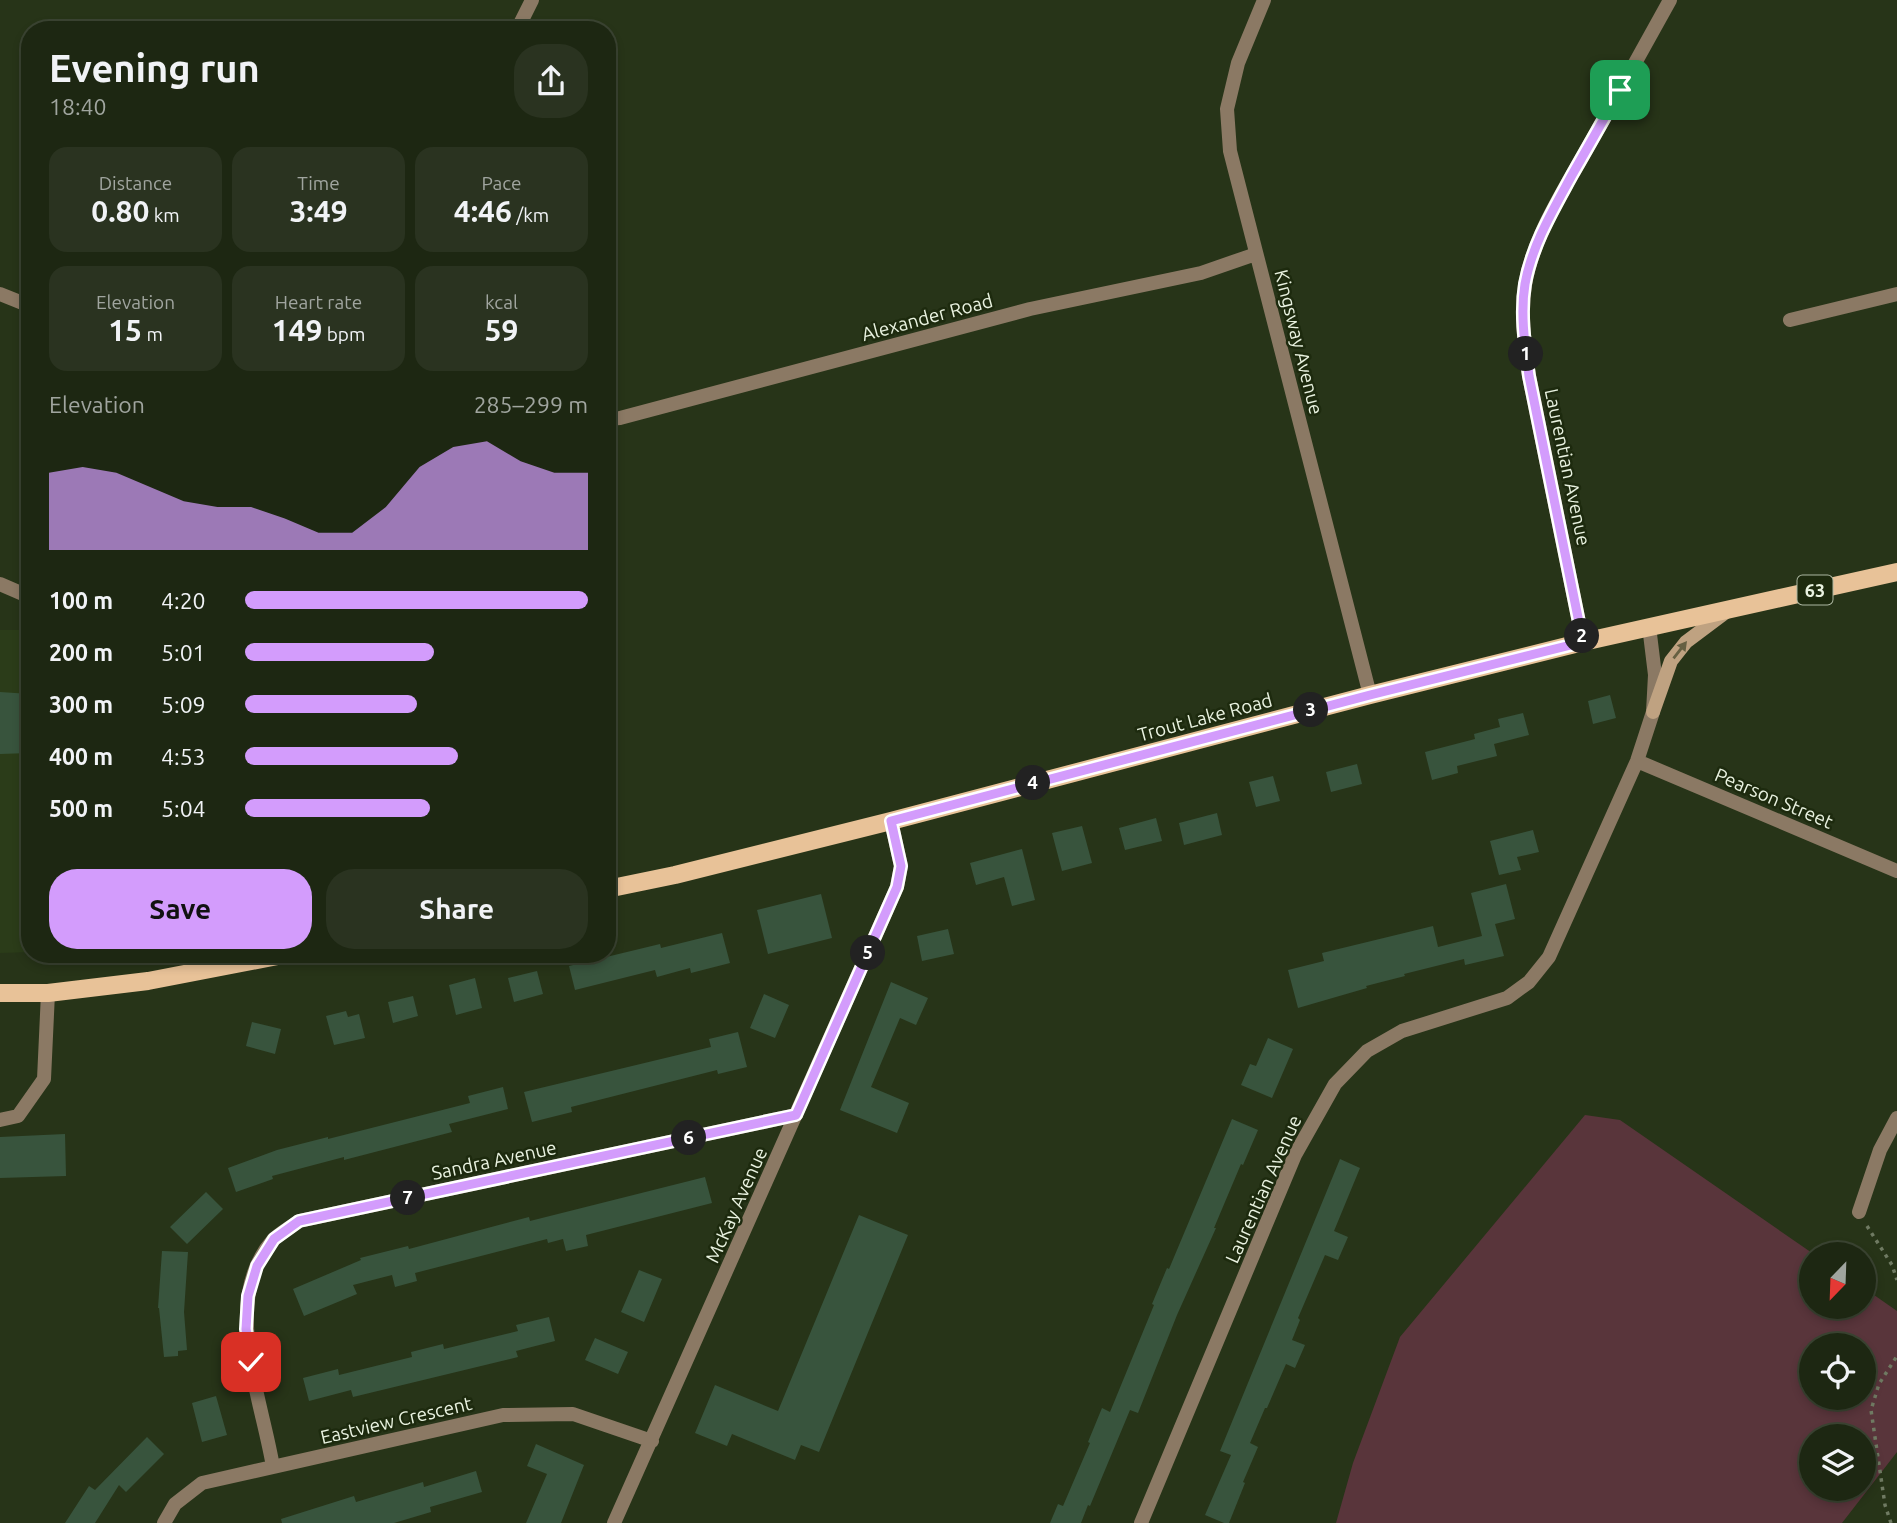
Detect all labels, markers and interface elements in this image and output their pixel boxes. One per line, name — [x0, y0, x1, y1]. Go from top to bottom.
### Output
button: share — [514, 44, 588, 118]
text: Evening run — [49, 47, 260, 89]
pin — [1590, 60, 1650, 120]
icon: arrive — [1601, 71, 1639, 109]
text: 18:40 — [49, 94, 107, 119]
text: Distance — [99, 172, 172, 194]
text: Time — [297, 172, 340, 194]
text: Pace — [481, 172, 522, 194]
text: 0.80 — [91, 194, 149, 228]
text: 3:49 — [289, 194, 348, 228]
text: 4:46 — [454, 194, 512, 228]
text: km — [149, 204, 180, 226]
text: /km — [512, 204, 549, 226]
street label: Kingsway Avenue — [1270, 267, 1328, 417]
street label: Alexander Road — [859, 289, 995, 345]
text: Elevation — [96, 291, 175, 313]
text: Heart rate — [275, 291, 362, 313]
text: kcal — [485, 291, 518, 313]
text: 15 — [108, 313, 142, 347]
text: 149 — [272, 313, 322, 347]
text: 59 — [485, 313, 518, 347]
text: m — [142, 323, 163, 345]
text: bpm — [322, 323, 365, 345]
pin: 1 — [1508, 336, 1544, 372]
text: 1 — [1520, 342, 1531, 364]
street label: Laurentian Avenue — [1541, 387, 1595, 547]
text: Elevation — [49, 392, 145, 417]
text: 285–299 m — [474, 392, 588, 417]
road number: 63 — [1798, 576, 1832, 604]
text: 100 m — [49, 588, 113, 613]
text: 4:20 — [161, 588, 206, 613]
pin: 2 — [1564, 618, 1600, 654]
text: 2 — [1576, 624, 1587, 646]
text: 200 m — [49, 640, 113, 665]
text: 5:01 — [161, 640, 206, 665]
one-way arrow — [1672, 642, 1687, 660]
street label: Trout Lake Road — [1135, 688, 1275, 746]
text: 300 m — [49, 692, 113, 717]
text: 5:09 — [161, 692, 206, 717]
pin: 3 — [1294, 692, 1328, 728]
text: 3 — [1305, 698, 1316, 720]
text: 400 m — [49, 744, 113, 769]
text: 4:53 — [161, 744, 206, 769]
street label: Pearson Street — [1712, 763, 1837, 833]
pin: 4 — [1016, 766, 1050, 800]
text: 4 — [1027, 771, 1038, 793]
text: 500 m — [49, 796, 113, 821]
text: 5:04 — [161, 796, 206, 821]
button: Save — [49, 869, 312, 949]
button: Share — [326, 869, 588, 949]
pin: 5 — [850, 936, 886, 970]
text: 5 — [862, 941, 873, 963]
street label: Laurentian Avenue — [1220, 1111, 1306, 1267]
pin: 6 — [672, 1120, 706, 1156]
text: 6 — [683, 1126, 694, 1148]
street label: Sandra Avenue — [430, 1136, 558, 1184]
street label: McKay Avenue — [701, 1144, 771, 1266]
pin: 7 — [390, 1180, 426, 1216]
text: 7 — [402, 1186, 413, 1208]
north arrow — [1799, 1242, 1876, 1320]
map controls — [1799, 1242, 1876, 1501]
pin — [221, 1332, 281, 1392]
button: locate — [1799, 1333, 1876, 1410]
icon: check — [232, 1343, 270, 1381]
street label: Eastview Crescent — [318, 1392, 474, 1448]
button: layers — [1799, 1424, 1876, 1501]

